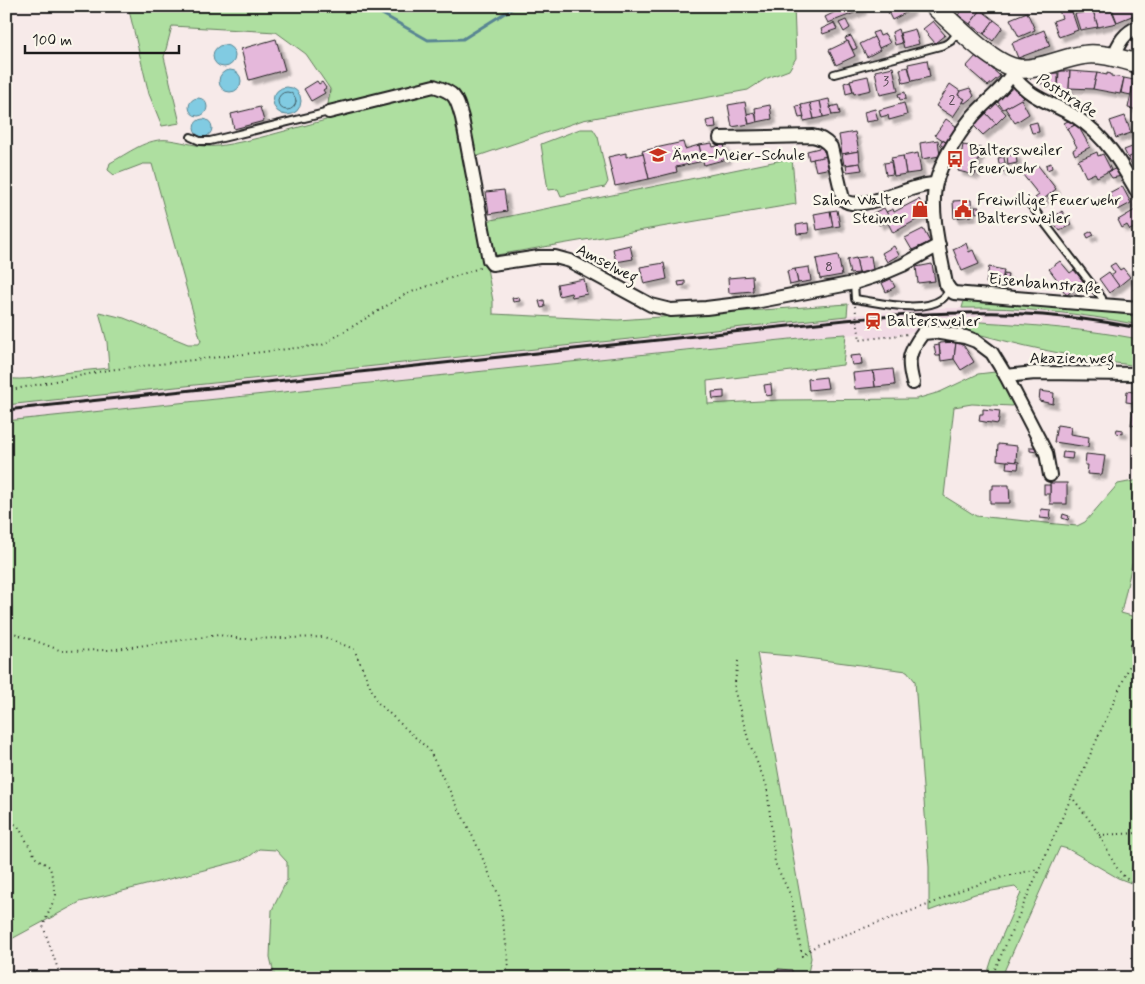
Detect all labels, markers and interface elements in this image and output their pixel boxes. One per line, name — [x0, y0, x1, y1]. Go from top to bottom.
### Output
scale bar — [25, 22, 179, 54]
text: 100 m — [32, 31, 72, 51]
street label: Poststraße — [1033, 69, 1102, 123]
house number: 3 — [883, 72, 889, 90]
house number: 2 — [949, 91, 956, 109]
place label: Baltersweiler Feuerwehr — [969, 140, 1062, 179]
school or university icon: Änne-Meier-Schule — [648, 145, 668, 165]
place label: Änne-Meier-Schule — [672, 145, 805, 166]
bus stop icon: Baltersweiler Feuerwehr — [945, 149, 965, 169]
place label: Salon Walter Steimer — [813, 190, 906, 229]
place label: Freiwillige Feuerwehr Baltersweiler — [977, 190, 1121, 229]
shop icon: Salon Walter Steimer — [910, 199, 930, 219]
public building icon: Freiwillige Feuerwehr Baltersweiler — [953, 199, 973, 219]
street label: Amselweg — [572, 239, 642, 289]
house number: 8 — [825, 258, 833, 276]
street label: Eisenbahnstraße — [988, 269, 1102, 299]
station icon: Baltersweiler — [863, 311, 883, 331]
place label: Baltersweiler — [887, 311, 980, 332]
street label: Akazienweg — [1030, 348, 1114, 370]

